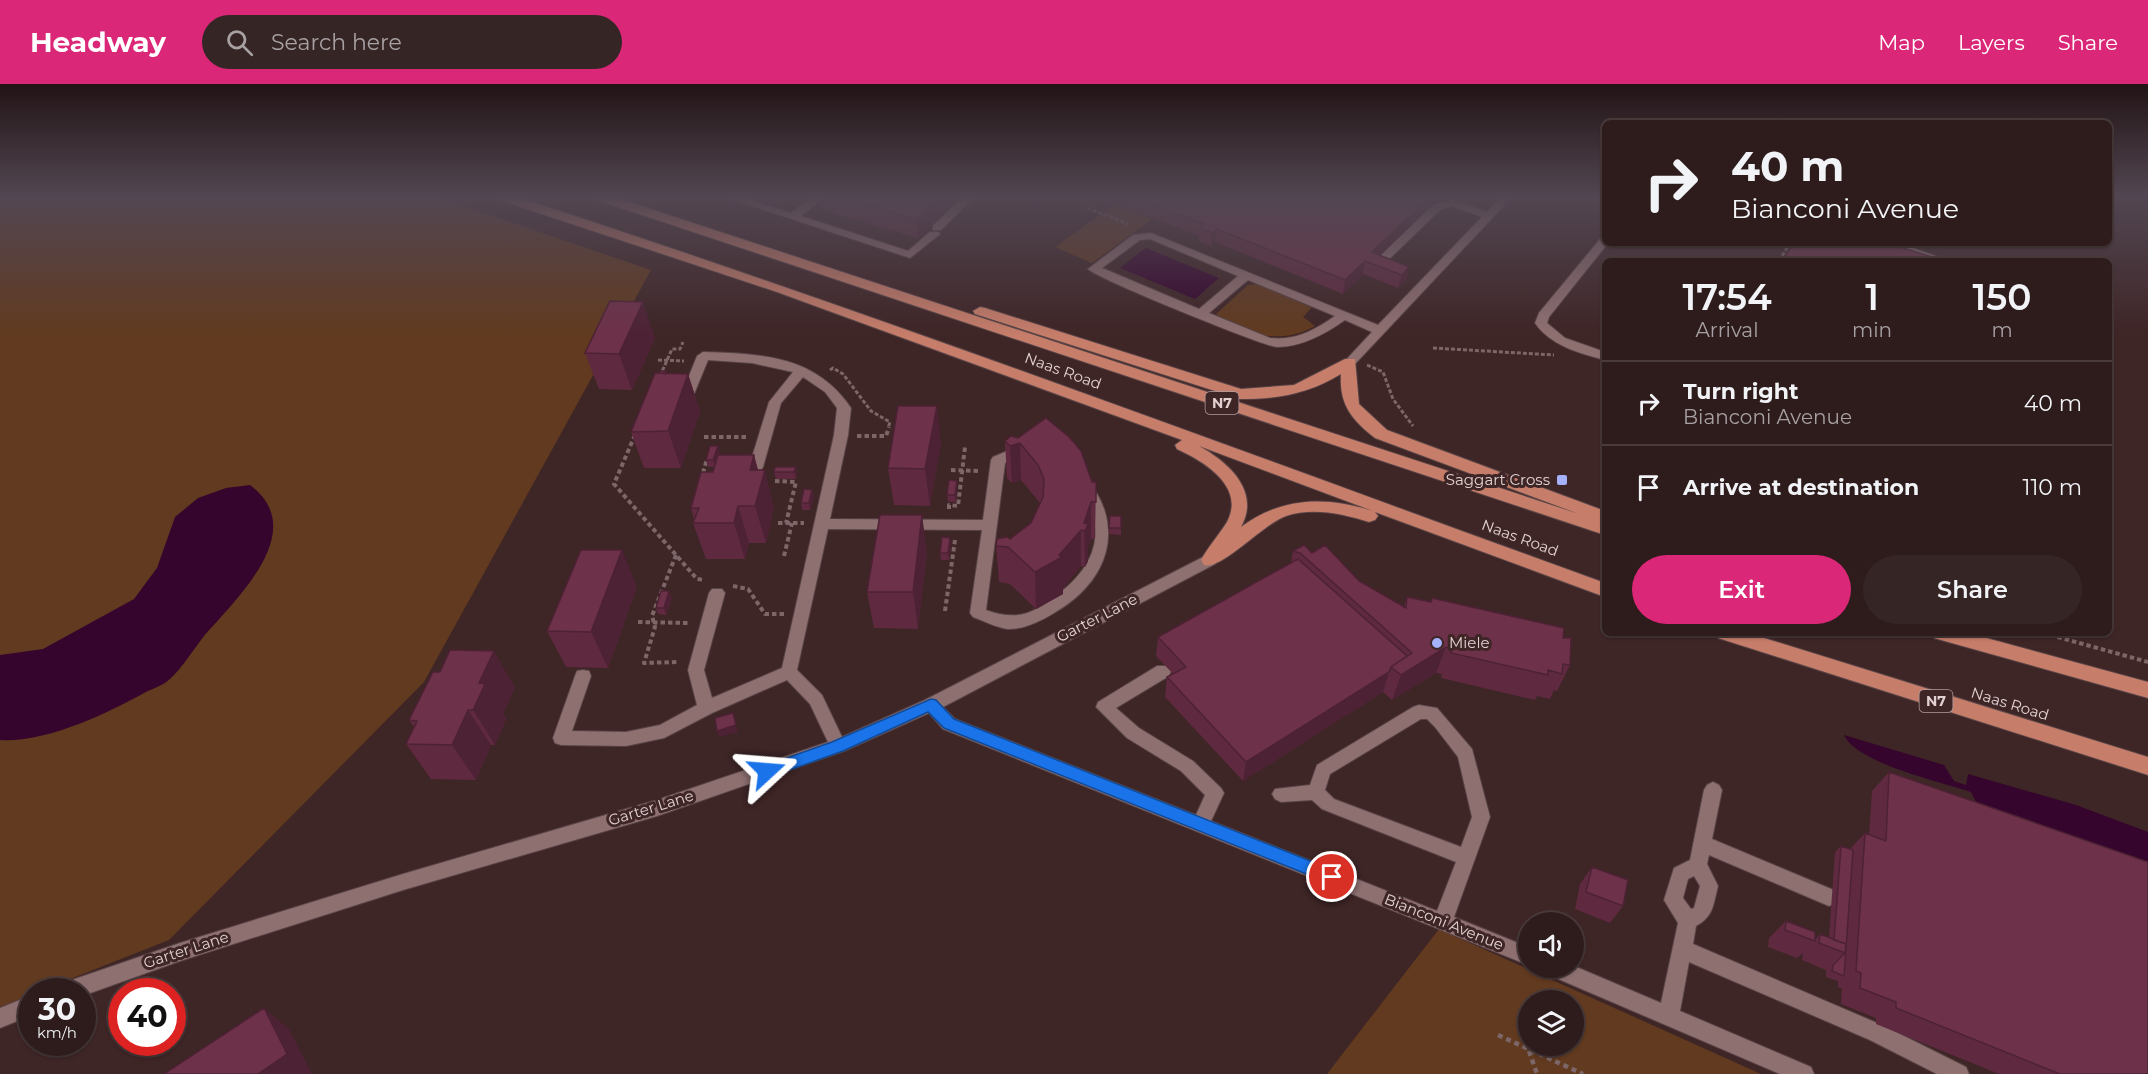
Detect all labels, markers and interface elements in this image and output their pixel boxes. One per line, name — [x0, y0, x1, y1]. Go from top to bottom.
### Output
search box — [202, 15, 622, 69]
text: Headway — [30, 25, 166, 59]
icon: search — [223, 26, 256, 59]
text: Search here — [271, 29, 402, 56]
text: Map — [1878, 30, 1925, 55]
text: Layers — [1958, 30, 2025, 55]
text: Share — [2058, 30, 2118, 55]
text: 40 m — [1731, 140, 1844, 192]
icon: right — [1632, 144, 1710, 222]
text: Bianconi Avenue — [1731, 192, 1959, 225]
text: 17:54 — [1682, 275, 1772, 319]
text: 1 — [1865, 275, 1879, 319]
text: 150 — [1973, 275, 2032, 319]
text: Arrival — [1695, 318, 1759, 342]
text: min — [1852, 318, 1892, 342]
text: m — [1991, 318, 2013, 342]
street label: Naas Road — [1022, 348, 1104, 393]
text: Turn right — [1683, 378, 1798, 405]
icon: right — [1632, 387, 1665, 420]
text: 40 m — [2024, 390, 2082, 417]
road number: N7 — [1206, 392, 1238, 414]
text: Bianconi Avenue — [1683, 405, 1852, 429]
place label: Saggart Cross — [1446, 470, 1550, 489]
icon: arrive — [1632, 471, 1665, 504]
marker: Saggart Cross — [1555, 473, 1569, 487]
text: Arrive at destination — [1683, 474, 1919, 501]
text: 110 m — [2022, 474, 2082, 501]
street label: Naas Road — [1479, 515, 1561, 560]
button: Exit — [1632, 555, 1851, 624]
button: Share — [1863, 555, 2082, 624]
street label: Garter Lane — [1053, 589, 1140, 646]
place label: Miele — [1449, 633, 1490, 652]
marker: Miele — [1430, 636, 1444, 650]
street label: Naas Road — [1969, 683, 2051, 724]
road number: N7 — [1920, 690, 1952, 712]
position arrow — [735, 739, 799, 803]
street label: Garter Lane — [606, 786, 696, 830]
pin — [1306, 851, 1357, 902]
icon: arrive — [1315, 860, 1348, 893]
street label: Bianconi Avenue — [1382, 889, 1507, 954]
map controls — [1518, 912, 1584, 1056]
button: sound — [1518, 912, 1584, 978]
street label: Garter Lane — [141, 927, 231, 972]
speed limit sign: 40 — [108, 978, 186, 1056]
button: layers — [1518, 990, 1584, 1056]
text: 30 — [38, 991, 76, 1028]
text: km/h — [37, 1023, 77, 1042]

